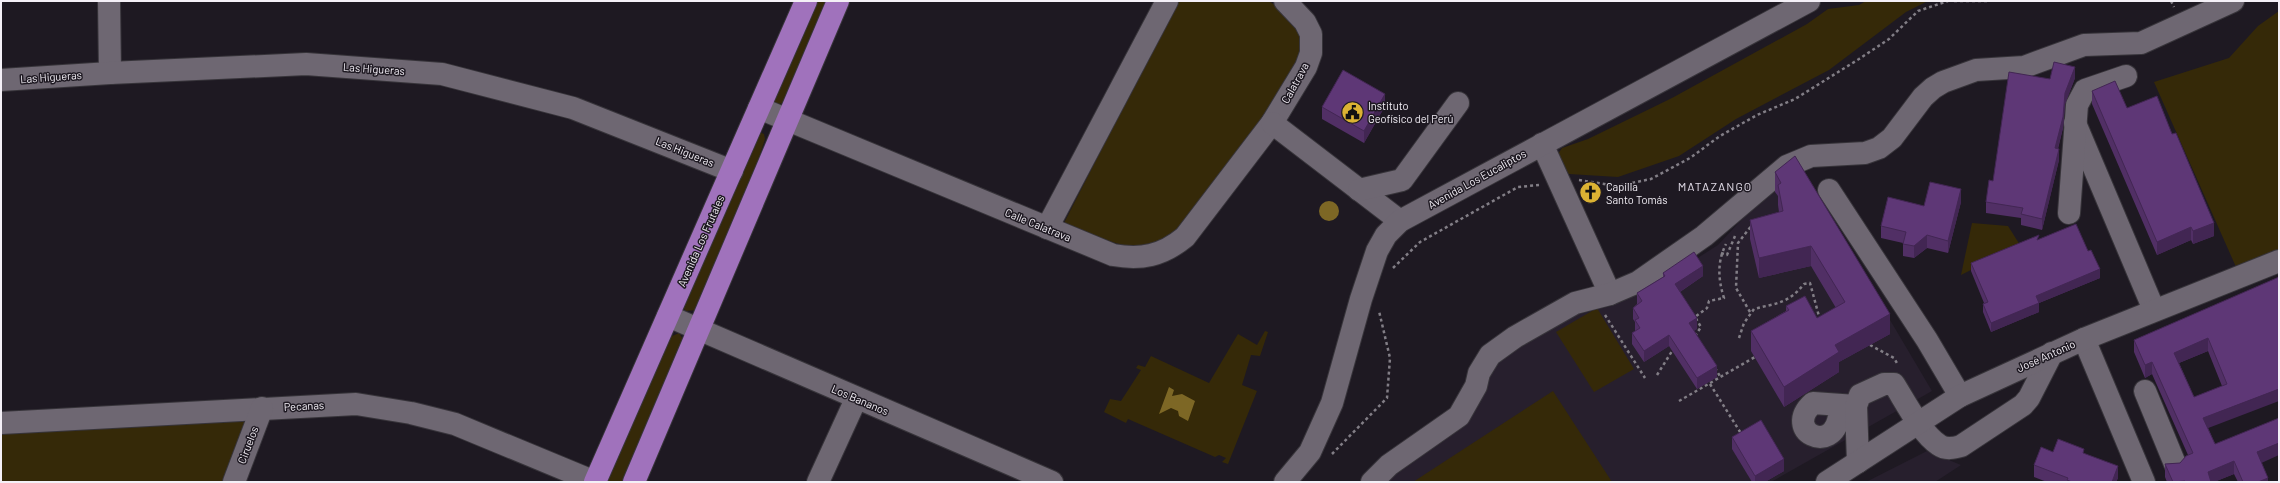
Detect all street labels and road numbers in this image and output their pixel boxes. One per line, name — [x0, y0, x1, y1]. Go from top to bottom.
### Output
street label: Las Higueras — [343, 60, 405, 77]
street label: Calatrava — [1278, 60, 1311, 105]
street label: Las Higueras — [20, 68, 82, 85]
street label: Las Higueras — [654, 134, 716, 169]
street label: Avenida Los Eucaliptos — [1426, 146, 1528, 211]
street label: Avenida Los Frutales — [675, 193, 727, 289]
street label: Calle Calatrava — [1003, 205, 1073, 244]
street label: José Antonio — [2014, 337, 2077, 374]
street label: Los Bananos — [830, 382, 891, 417]
street label: Pecanas — [283, 398, 324, 413]
street label: Ciruelos — [234, 424, 261, 465]

